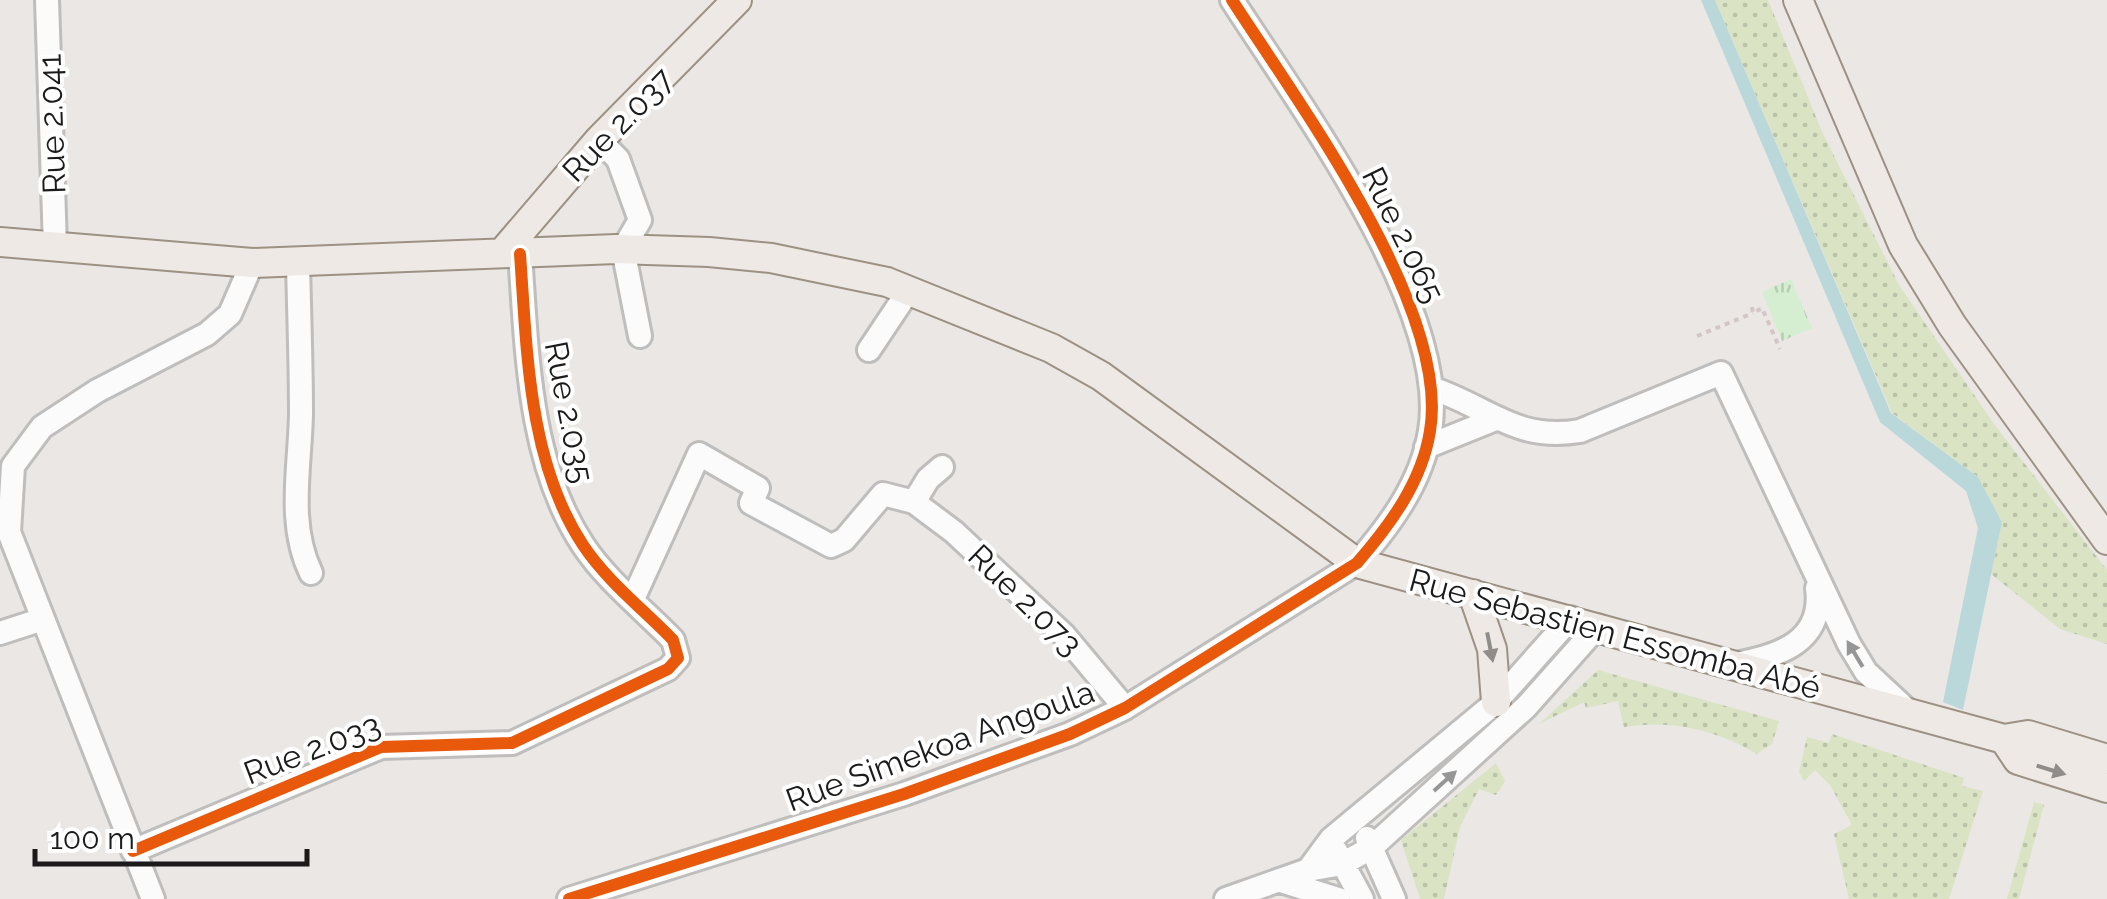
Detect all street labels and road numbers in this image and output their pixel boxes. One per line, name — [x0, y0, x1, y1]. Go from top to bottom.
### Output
street label: Rue 2.041 — [31, 53, 72, 195]
street label: Rue 2.037 — [555, 60, 681, 189]
street label: Rue 2.065 — [1355, 161, 1452, 308]
street label: Rue 2.035 — [538, 338, 601, 486]
street label: Rue 2.073 — [961, 537, 1090, 663]
street label: Rue Sebastien Essomba Abé — [1406, 561, 1825, 706]
street label: Rue Simekoa Angoula — [781, 673, 1099, 819]
street label: Rue 2.033 — [238, 706, 385, 791]

